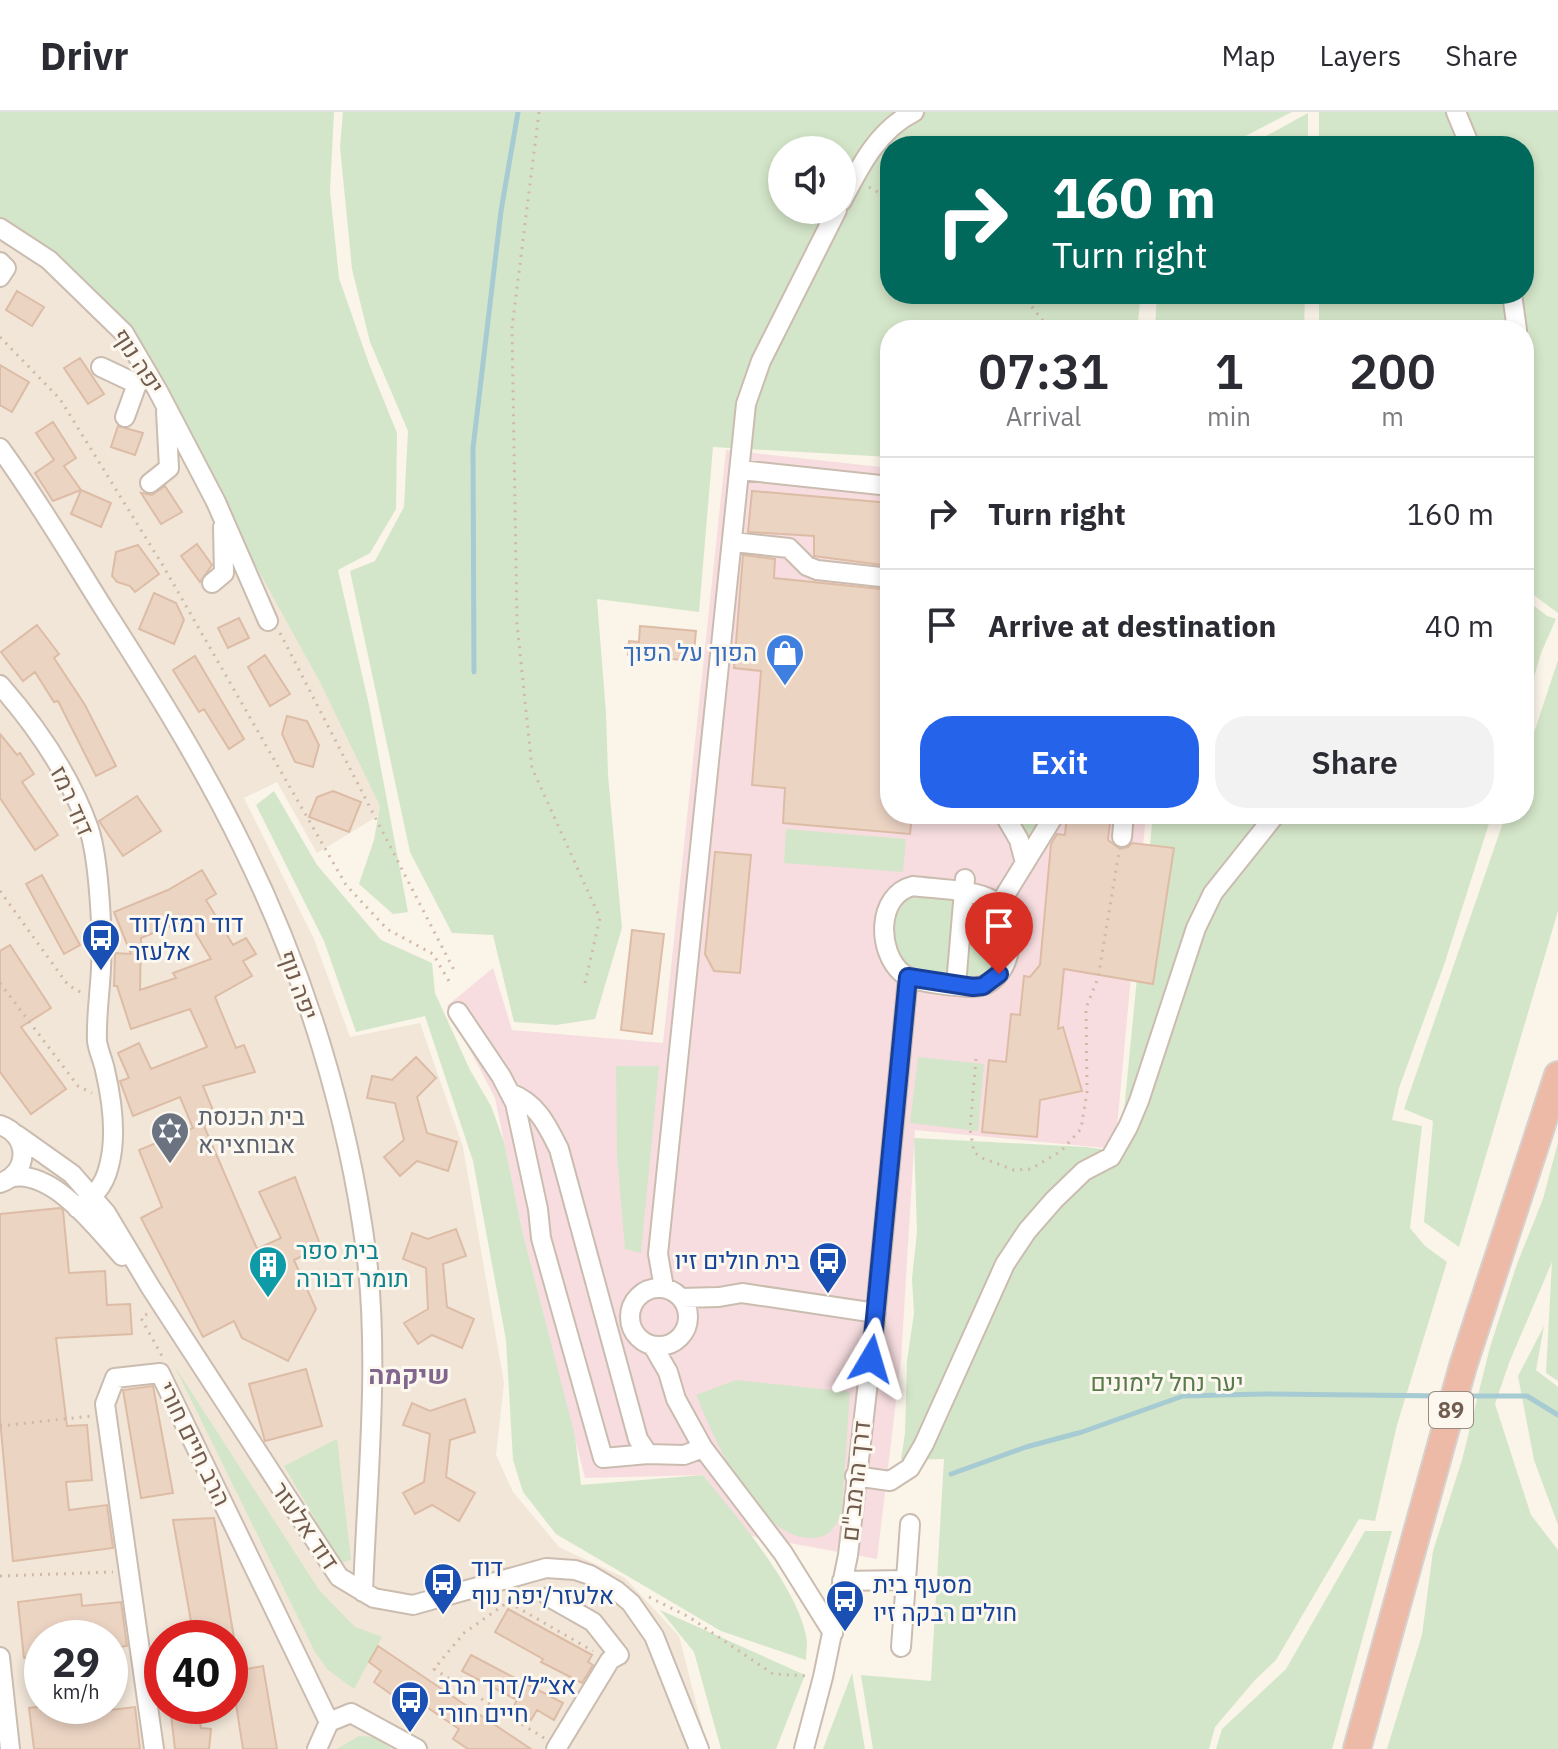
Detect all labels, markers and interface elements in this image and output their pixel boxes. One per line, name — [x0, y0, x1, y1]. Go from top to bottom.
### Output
text: Drivr — [40, 31, 129, 80]
text: Map — [1221, 37, 1275, 74]
text: Layers — [1319, 37, 1401, 74]
text: Share — [1445, 37, 1518, 74]
map controls — [768, 136, 856, 224]
button: sound — [768, 136, 856, 224]
text: 160 m — [1052, 161, 1216, 233]
icon: right — [920, 168, 1024, 272]
text: Turn right — [1052, 231, 1208, 278]
street label: יפה נוף — [106, 322, 172, 399]
text: 07:31 — [978, 340, 1109, 402]
text: 1 — [1215, 340, 1243, 402]
text: 200 — [1349, 340, 1436, 402]
text: Arrival — [1006, 399, 1081, 433]
text: min — [1207, 399, 1251, 433]
text: m — [1381, 399, 1404, 433]
icon: right — [920, 491, 964, 535]
text: Turn right — [988, 494, 1126, 533]
text: 160 m — [1407, 494, 1494, 533]
icon: arrive — [920, 603, 964, 647]
text: Arrive at destination — [988, 606, 1276, 645]
text: 40 m — [1425, 606, 1494, 645]
shop icon: הפוך על הפוך — [764, 632, 806, 687]
place label: הפוך על הפוך — [623, 636, 757, 668]
button: Exit — [920, 716, 1199, 808]
button: Share — [1215, 716, 1494, 808]
street label: דוד רמז — [43, 761, 102, 841]
pin — [965, 892, 1033, 974]
icon: arrive — [977, 904, 1021, 948]
place label: דוד רמז/דוד אלעזר — [129, 907, 244, 967]
bus stop icon: דוד רמז/דוד אלעזר — [80, 917, 122, 972]
street label: יפה נוף — [272, 945, 326, 1024]
place label: בית הכנסת אבוחצירא — [198, 1100, 305, 1160]
synagogue icon: בית הכנסת אבוחצירא — [149, 1110, 191, 1165]
place label: בית ספר תומר דבורה — [296, 1234, 409, 1294]
bus stop icon: בית חולים זיו — [807, 1240, 849, 1295]
building icon: בית ספר תומר דבורה — [247, 1244, 289, 1299]
place label: בית חולים זיו — [675, 1244, 800, 1276]
position arrow — [829, 1317, 913, 1401]
district label: שיקמה — [368, 1357, 450, 1391]
park label: יער נחל לימונים — [1091, 1366, 1243, 1398]
street label: הרב חיים חורי — [151, 1376, 239, 1511]
road number: 89 — [1429, 1392, 1473, 1428]
street label: דרך הרמב"ם — [833, 1419, 877, 1543]
street label: דוד אלעזר — [265, 1475, 347, 1576]
place label: דוד אלעזר/יפה נוף — [471, 1551, 614, 1611]
bus stop icon: דוד אלעזר/יפה נוף — [422, 1561, 464, 1616]
place label: מסעף בית חולים רבקה זיו — [873, 1568, 1017, 1628]
bus stop icon: מסעף בית חולים רבקה זיו — [824, 1578, 866, 1633]
speed limit sign: 40 — [144, 1620, 248, 1724]
text: 29 — [52, 1636, 100, 1688]
place label: אצ״ל/דרך הרב חיים חורי — [438, 1669, 576, 1729]
text: km/h — [52, 1678, 100, 1705]
bus stop icon: אצ״ל/דרך הרב חיים חורי — [389, 1679, 431, 1734]

